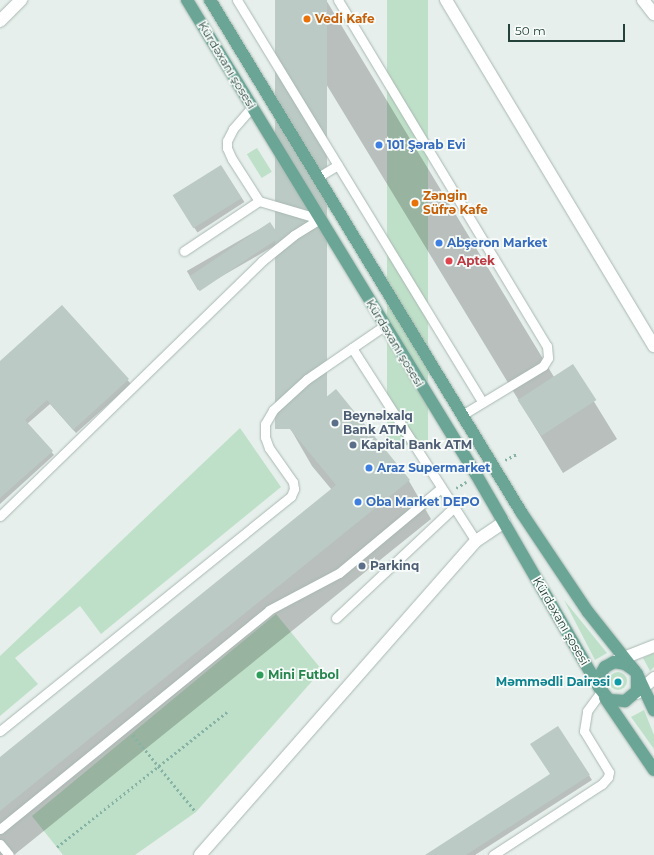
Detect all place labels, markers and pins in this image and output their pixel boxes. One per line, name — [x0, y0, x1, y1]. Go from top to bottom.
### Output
place label: Vedi Kafe — [315, 12, 374, 26]
marker: Vedi Kafe — [302, 14, 312, 24]
place label: 101 Şərab Evi — [387, 138, 466, 152]
marker: 101 Şərab Evi — [374, 140, 384, 150]
place label: Zəngin Süfrə Kafe — [423, 189, 488, 217]
marker: Zəngin Süfrə Kafe — [410, 198, 420, 208]
place label: Abşeron Market — [447, 236, 547, 250]
marker: Abşeron Market — [434, 238, 444, 248]
place label: Aptek — [457, 254, 495, 268]
marker: Aptek — [444, 256, 454, 266]
place label: Beynəlxalq Bank ATM — [343, 409, 413, 437]
marker: Beynəlxalq Bank ATM — [330, 418, 340, 428]
place label: Kapital Bank ATM — [361, 438, 472, 452]
marker: Kapital Bank ATM — [348, 440, 358, 450]
place label: Araz Supermarket — [377, 461, 491, 475]
marker: Araz Supermarket — [364, 463, 374, 473]
place label: Oba Market DEPO — [366, 495, 480, 509]
marker: Oba Market DEPO — [353, 497, 363, 507]
place label: Parkinq — [370, 559, 419, 573]
marker: Parkinq — [357, 561, 367, 571]
place label: Mini Futbol — [268, 668, 339, 682]
marker: Mini Futbol — [255, 670, 265, 680]
place label: Məmmədli Dairəsi — [496, 675, 610, 689]
marker: Məmmədli Dairəsi — [613, 677, 623, 687]

